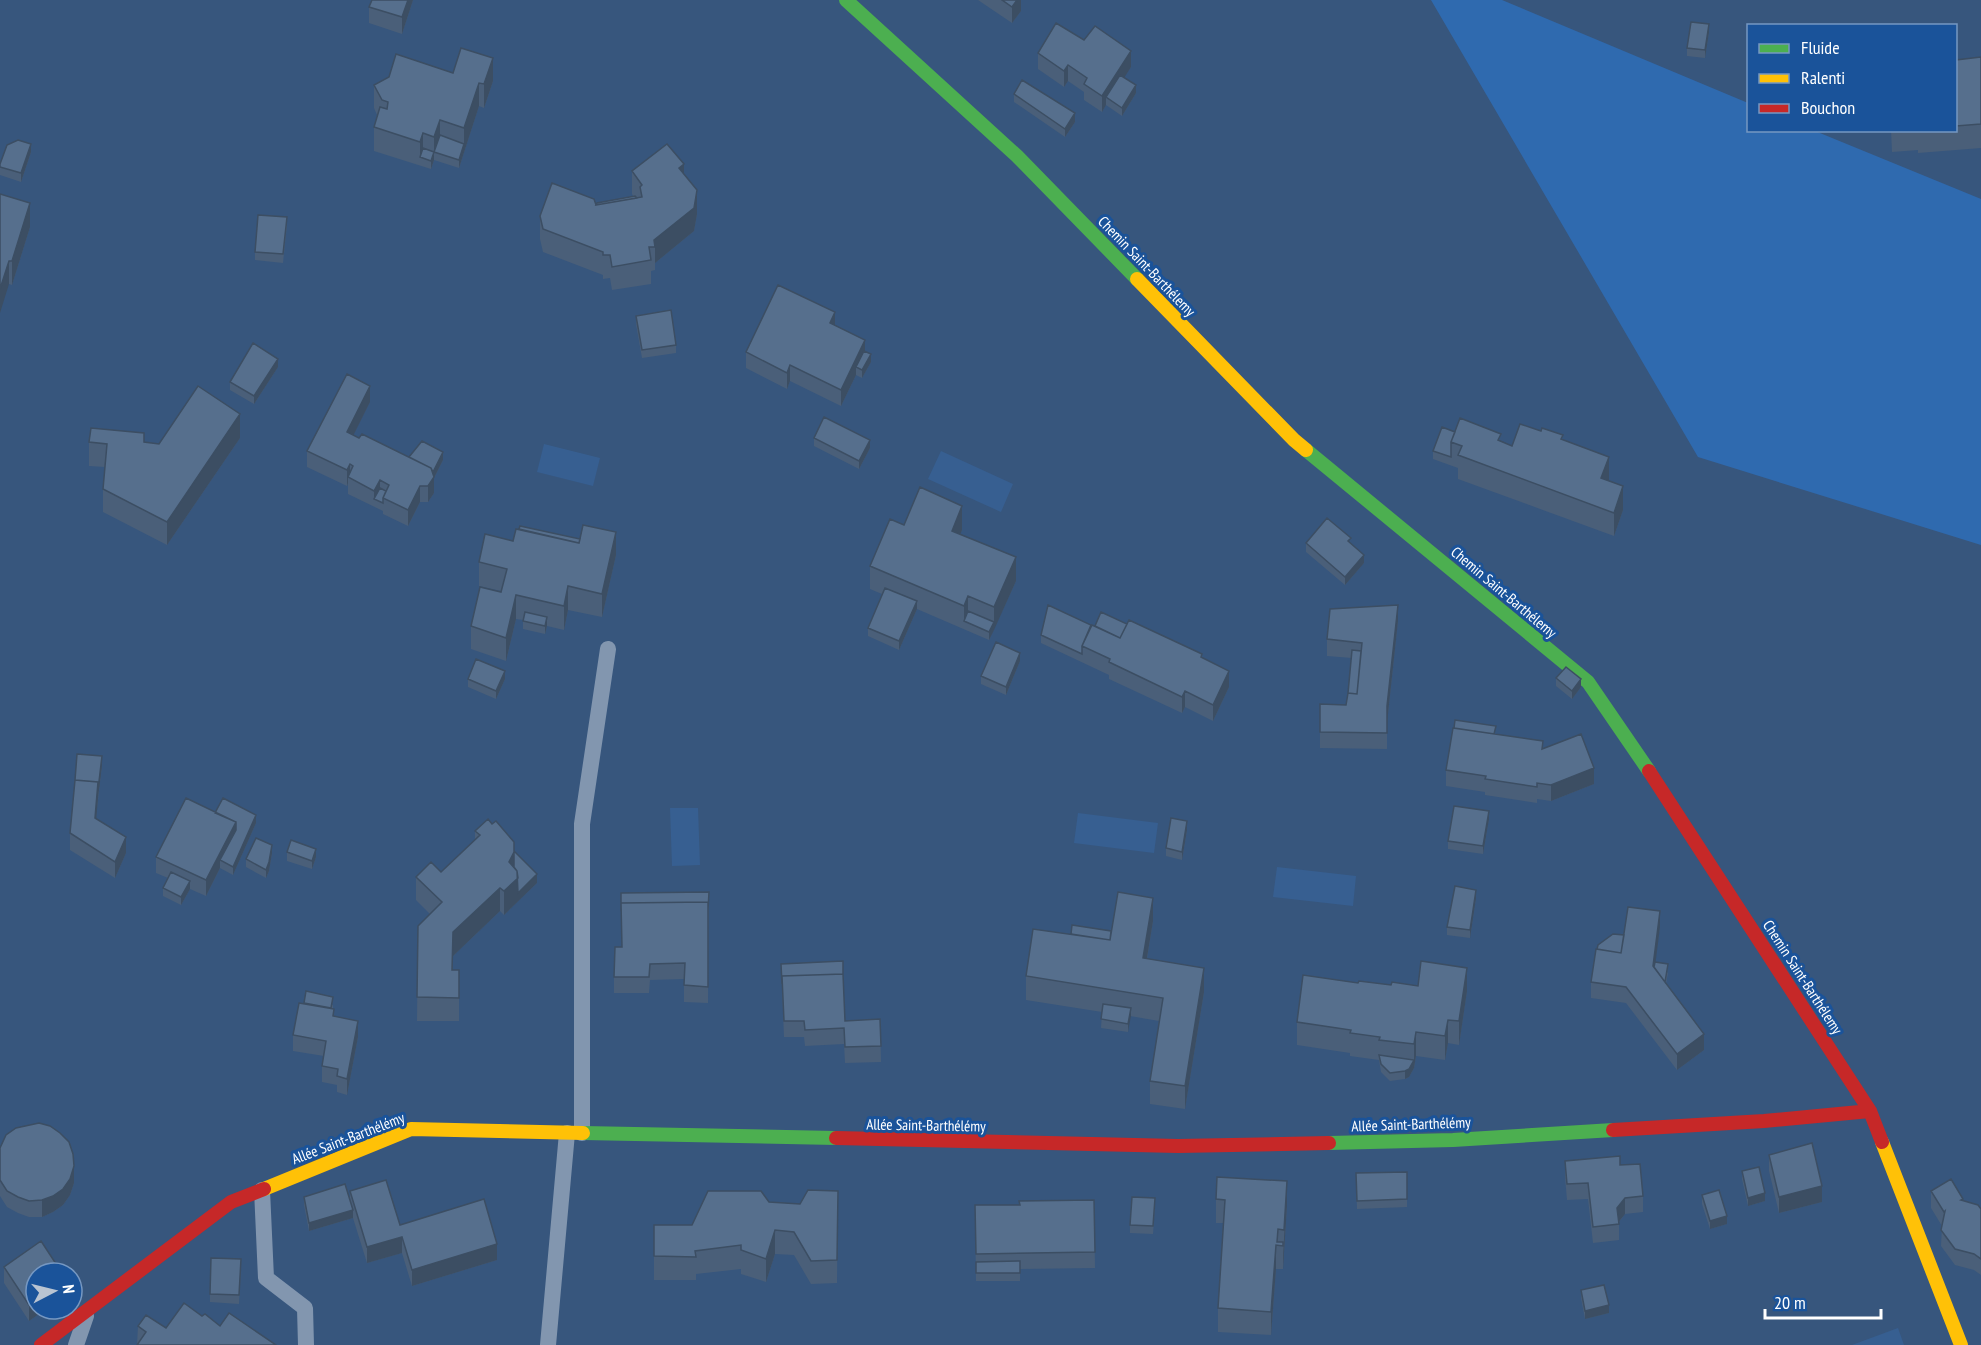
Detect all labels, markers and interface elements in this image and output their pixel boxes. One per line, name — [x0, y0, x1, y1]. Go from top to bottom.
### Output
legend — [1747, 24, 1957, 132]
text: Fluide — [1801, 36, 1840, 59]
text: Ralenti — [1801, 66, 1845, 89]
text: Bouchon — [1801, 96, 1855, 119]
street label: Chemin Saint-Barthélemy — [1094, 212, 1200, 320]
street label: Chemin Saint-Barthélemy — [1447, 542, 1561, 642]
street label: Chemin Saint-Barthélemy — [1759, 916, 1847, 1038]
street label: Allée Saint-Barthélémy — [289, 1108, 408, 1168]
street label: Allée Saint-Barthélémy — [1351, 1112, 1471, 1136]
street label: Allée Saint-Barthélémy — [866, 1114, 986, 1136]
north arrow — [24, 1261, 84, 1321]
scale bar — [1765, 1282, 1880, 1320]
text: N — [58, 1284, 79, 1295]
text: 20 m — [1774, 1291, 1806, 1314]

